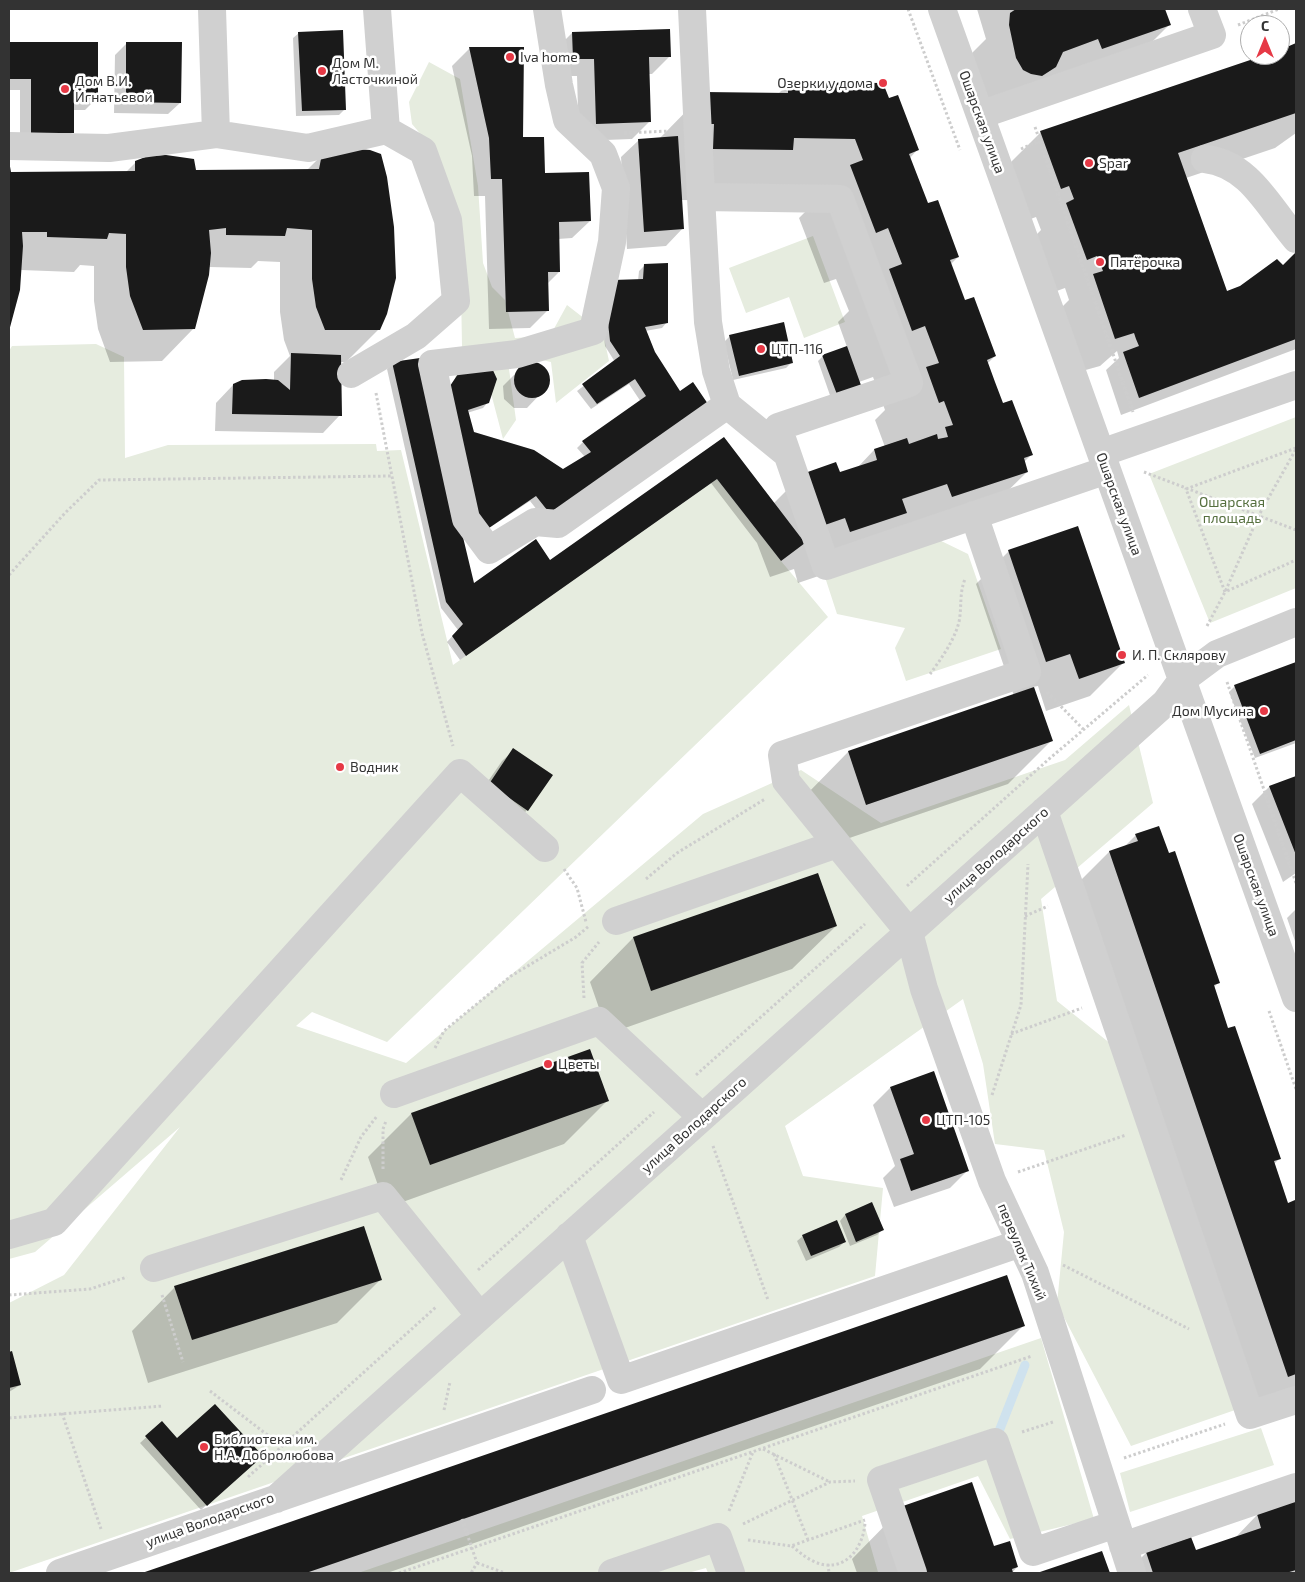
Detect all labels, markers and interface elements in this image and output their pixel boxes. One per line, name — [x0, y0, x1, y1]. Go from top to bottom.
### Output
north arrow — [1240, 15, 1290, 65]
text: С — [1261, 17, 1269, 34]
place label: Iva home — [520, 49, 578, 65]
marker: Iva home — [504, 51, 516, 63]
place label: Дом М. Ласточкиной — [332, 55, 418, 88]
marker: Дом М. Ласточкиной — [316, 65, 328, 77]
street label: Ошарская улица — [956, 68, 1008, 176]
place label: Дом В.И. Игнатьевой — [75, 73, 153, 105]
place label: Озерки у дома — [777, 75, 873, 91]
marker: Озерки у дома — [877, 77, 889, 89]
marker: Дом В.И. Игнатьевой — [59, 83, 71, 95]
place label: Spar — [1099, 155, 1128, 171]
marker: Spar — [1083, 157, 1095, 169]
place label: Пятёрочка — [1110, 254, 1180, 270]
marker: Пятёрочка — [1094, 256, 1106, 268]
place label: ЦТП-116 — [771, 341, 823, 357]
marker: ЦТП-116 — [755, 343, 767, 355]
street label: Ошарская улица — [1093, 450, 1145, 558]
park label: Ошарская площадь — [1199, 494, 1265, 526]
place label: И. П. Склярову — [1132, 647, 1226, 663]
marker: И. П. Склярову — [1116, 649, 1128, 661]
place label: Дом Мусина — [1172, 703, 1254, 719]
marker: Дом Мусина — [1258, 705, 1270, 717]
place label: Водник — [350, 759, 399, 775]
marker: Водник — [334, 761, 346, 773]
street label: улица Володарского — [940, 804, 1052, 906]
street label: Ошарская улица — [1230, 831, 1282, 939]
place label: Цветы — [558, 1056, 600, 1072]
marker: Цветы — [542, 1058, 554, 1070]
street label: улица Володарского — [638, 1074, 750, 1176]
place label: ЦТП-105 — [936, 1112, 990, 1128]
marker: ЦТП-105 — [920, 1114, 932, 1126]
street label: переулок Тихий — [994, 1201, 1050, 1303]
place label: Библиотека им. Н.А. Добролюбова — [214, 1431, 334, 1464]
marker: Библиотека им. Н.А. Добролюбова — [198, 1441, 210, 1453]
street label: улица Володарского — [144, 1489, 276, 1551]

